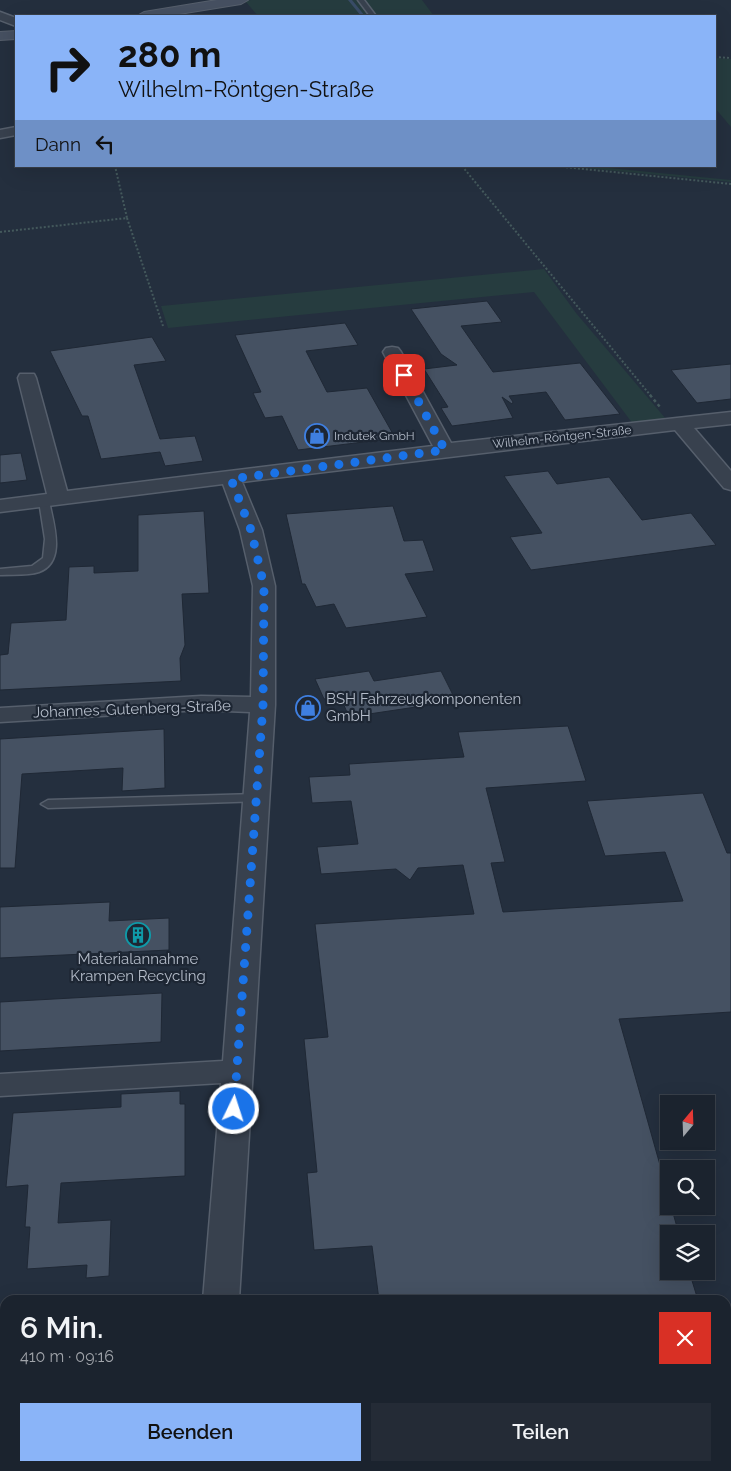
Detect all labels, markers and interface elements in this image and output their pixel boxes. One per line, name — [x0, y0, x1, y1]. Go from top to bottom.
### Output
text: 280 m — [118, 34, 221, 75]
icon: right — [35, 35, 100, 100]
text: Wilhelm-Röntgen-Straße — [118, 76, 374, 102]
icon: left — [91, 130, 119, 158]
text: Dann — [35, 133, 81, 155]
pin — [383, 354, 425, 396]
icon: arrive — [390, 361, 418, 389]
shop icon: Indutek GmbH — [304, 423, 330, 449]
street label: Wilhelm-Röntgen-Straße — [492, 423, 632, 451]
place label: Indutek GmbH — [334, 429, 415, 443]
place label: BSH Fahrzeugkomponenten GmbH — [326, 690, 521, 725]
shop icon: BSH Fahrzeugkomponenten GmbH — [295, 695, 321, 721]
street label: Johannes-Gutenberg-Straße — [33, 697, 231, 721]
building icon: Materialannahme Krampen Recycling — [125, 922, 151, 948]
place label: Materialannahme Krampen Recycling — [70, 950, 206, 985]
position arrow — [207, 1082, 259, 1134]
north arrow — [660, 1095, 715, 1150]
map controls — [660, 1095, 715, 1280]
button: search — [660, 1160, 715, 1215]
button: layers — [660, 1225, 715, 1280]
text: 6 Min. — [20, 1310, 103, 1345]
button: close — [659, 1312, 711, 1364]
text: 410 m · 09:16 — [20, 1347, 114, 1366]
button: Beenden — [20, 1403, 361, 1461]
button: Teilen — [371, 1403, 711, 1461]

